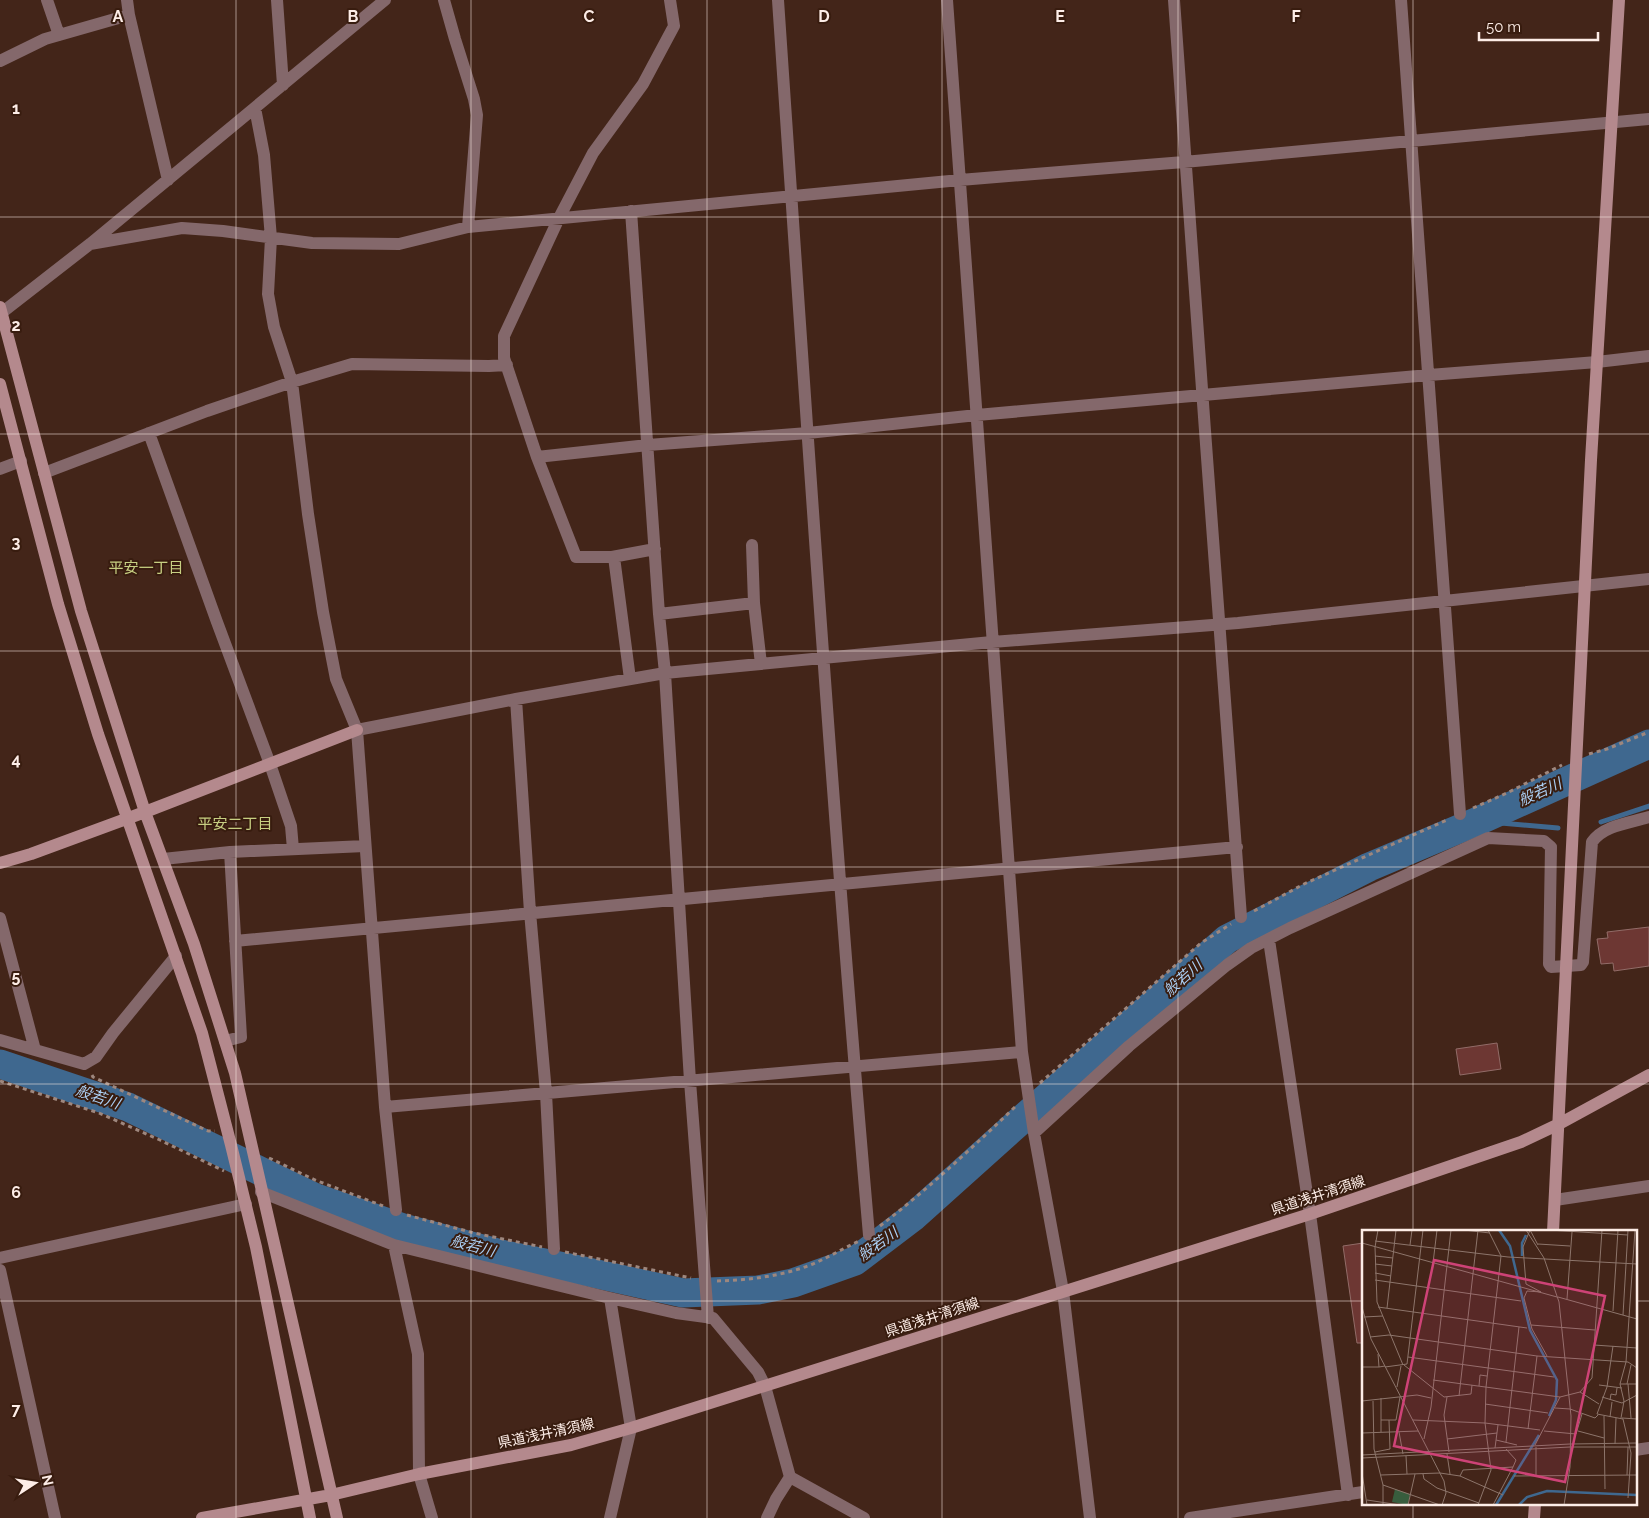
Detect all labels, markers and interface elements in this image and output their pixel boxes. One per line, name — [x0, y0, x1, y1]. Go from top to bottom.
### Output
text: A — [113, 7, 124, 26]
text: B — [348, 7, 359, 26]
text: C — [584, 7, 595, 26]
text: D — [818, 7, 830, 26]
text: E — [1055, 7, 1065, 26]
text: F — [1291, 7, 1301, 26]
scale bar — [1479, 10, 1598, 42]
text: 50 m — [1486, 18, 1521, 36]
text: 1 — [12, 99, 20, 118]
text: 2 — [11, 316, 21, 335]
text: 3 — [12, 533, 21, 552]
district label: 平安一丁目 — [108, 559, 184, 577]
text: 4 — [11, 750, 21, 769]
water label: 般若川 — [1516, 774, 1566, 809]
district label: 平安二丁目 — [197, 815, 273, 833]
water label: 般若川 — [1160, 955, 1207, 1000]
text: 5 — [12, 967, 21, 986]
water label: 般若川 — [74, 1081, 124, 1113]
street label: 県道浅井清須線 — [1269, 1172, 1367, 1218]
text: 6 — [11, 1183, 21, 1202]
water label: 般若川 — [855, 1222, 903, 1265]
inset map — [1362, 1230, 1636, 1506]
water label: 般若川 — [449, 1231, 499, 1261]
street label: 県道浅井清須線 — [883, 1294, 981, 1340]
text: 7 — [12, 1400, 21, 1419]
street label: 県道浅井清須線 — [496, 1415, 596, 1451]
north arrow — [10, 1458, 60, 1508]
text: N — [39, 1473, 57, 1487]

